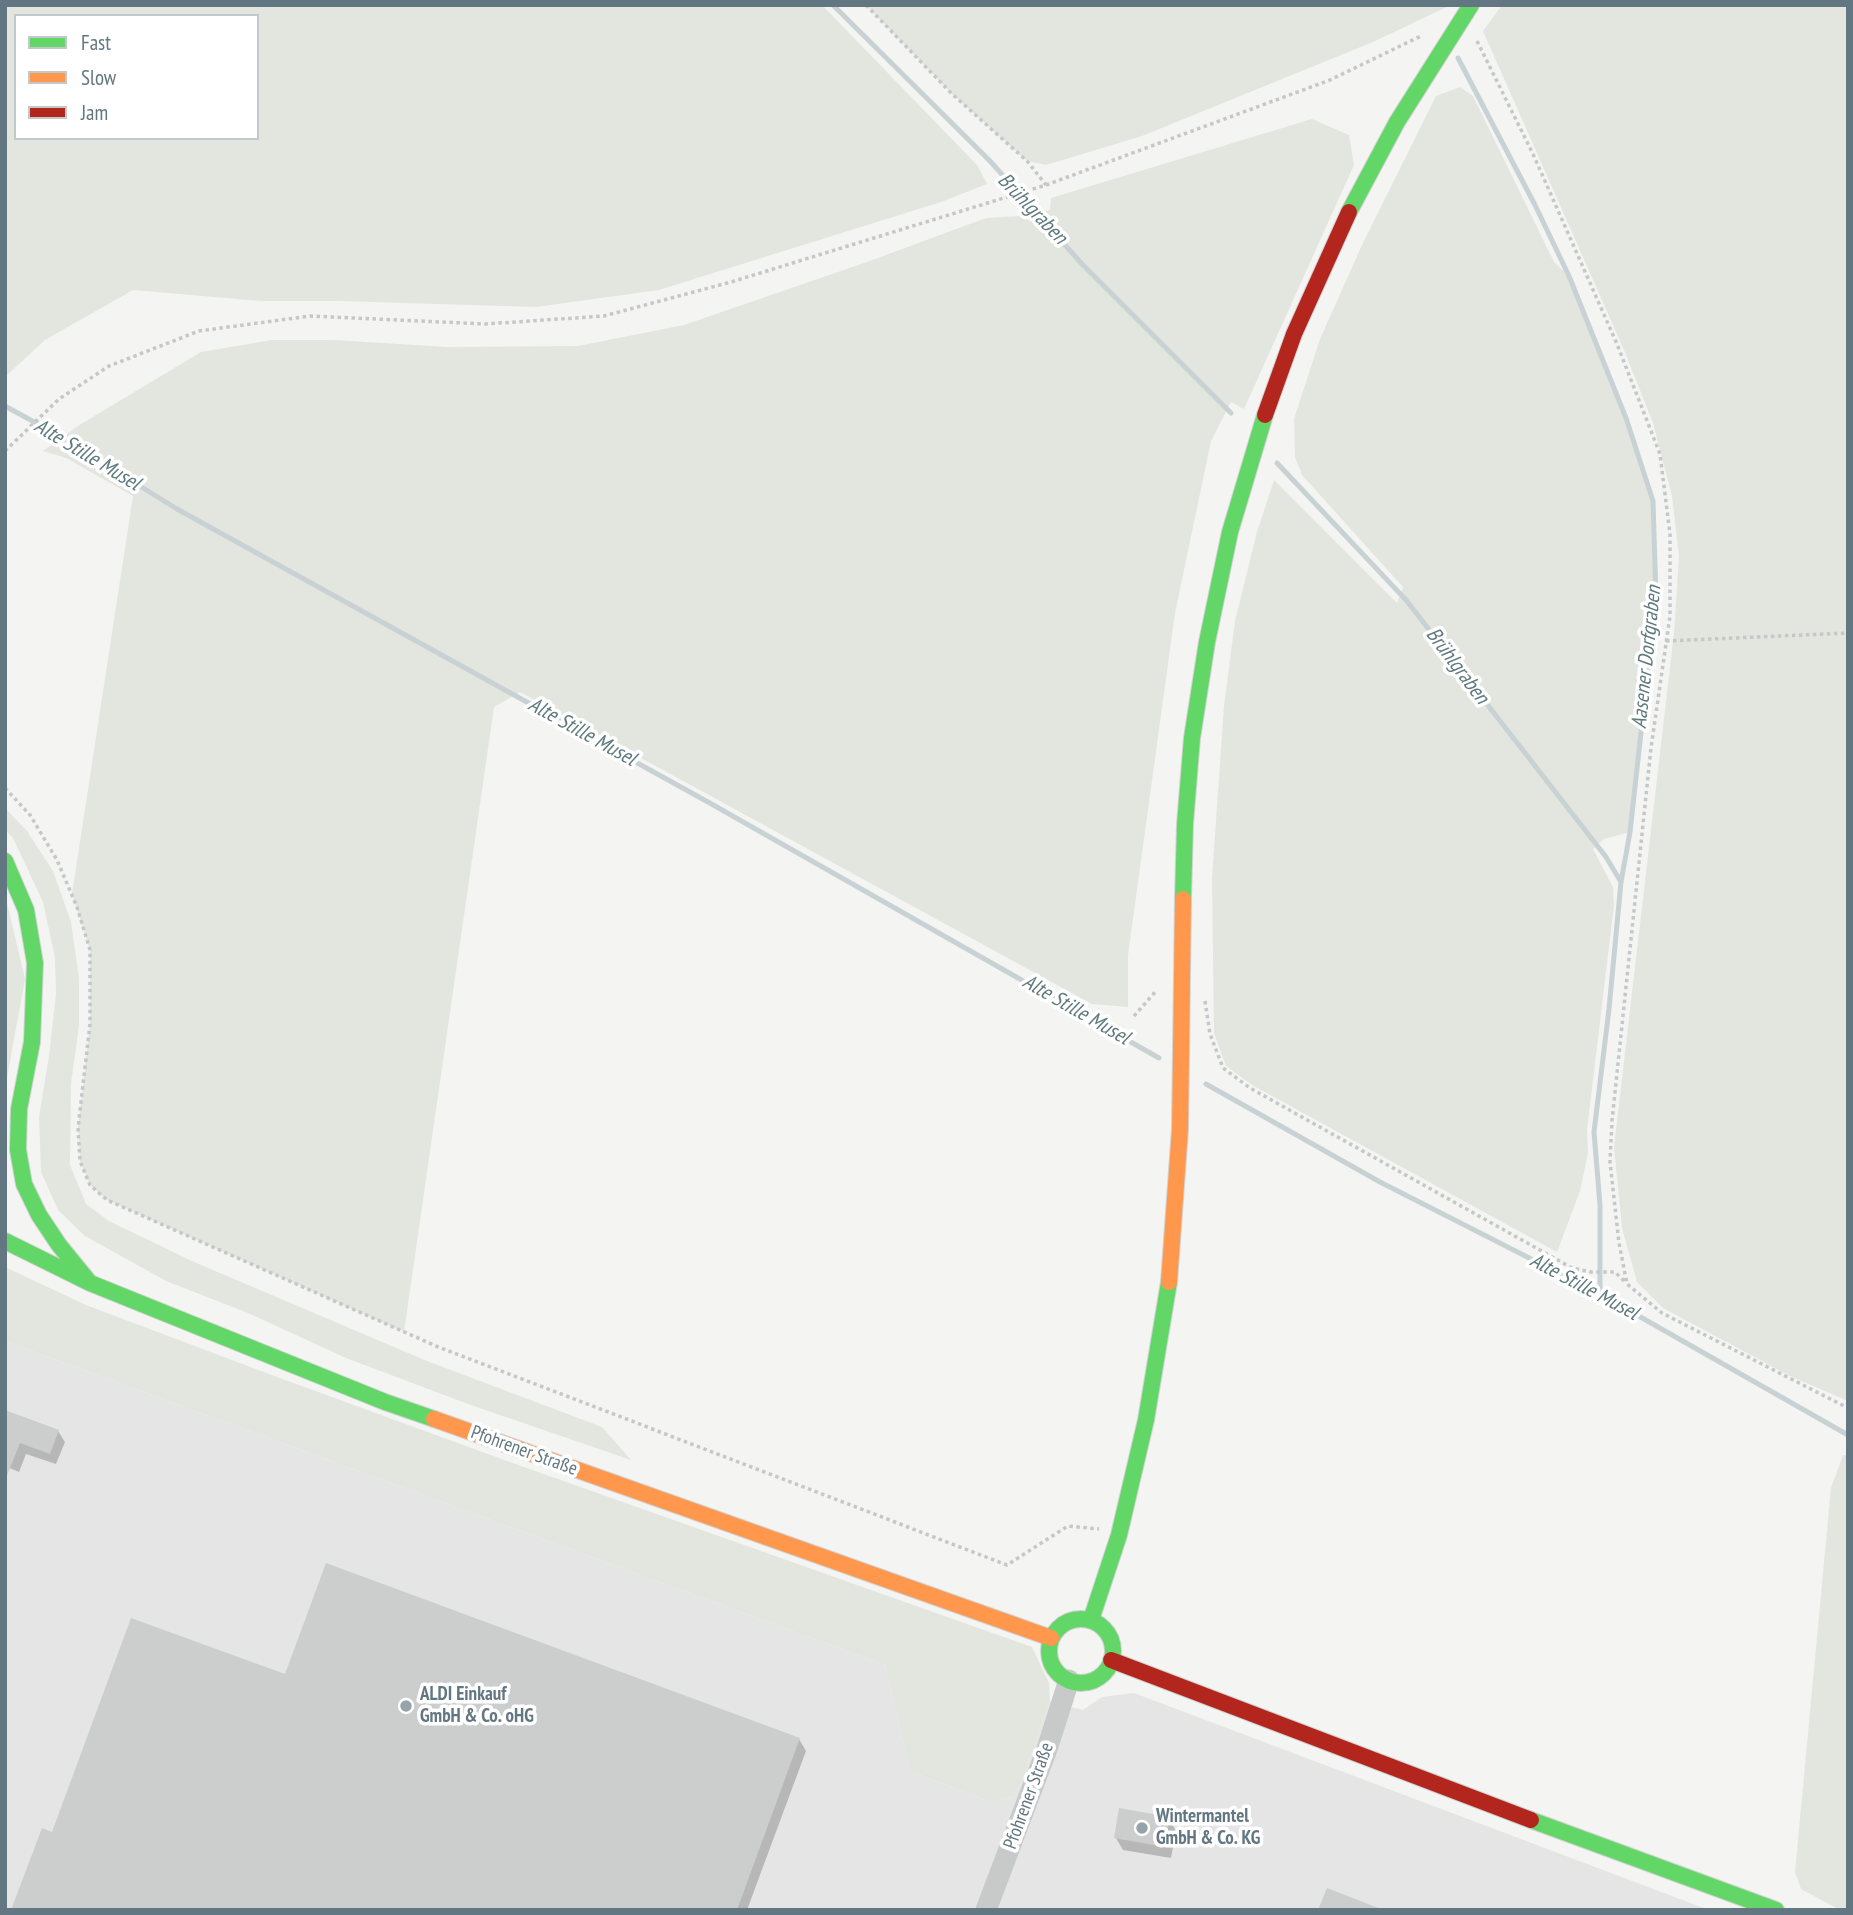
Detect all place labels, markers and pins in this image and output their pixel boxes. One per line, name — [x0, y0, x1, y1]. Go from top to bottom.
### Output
place label: ALDI Einkauf GmbH & Co. oHG — [420, 1684, 534, 1728]
marker: ALDI Einkauf GmbH & Co. oHG — [398, 1698, 414, 1714]
place label: Wintermantel GmbH & Co. KG — [1156, 1806, 1260, 1850]
marker: Wintermantel GmbH & Co. KG — [1134, 1820, 1150, 1836]

